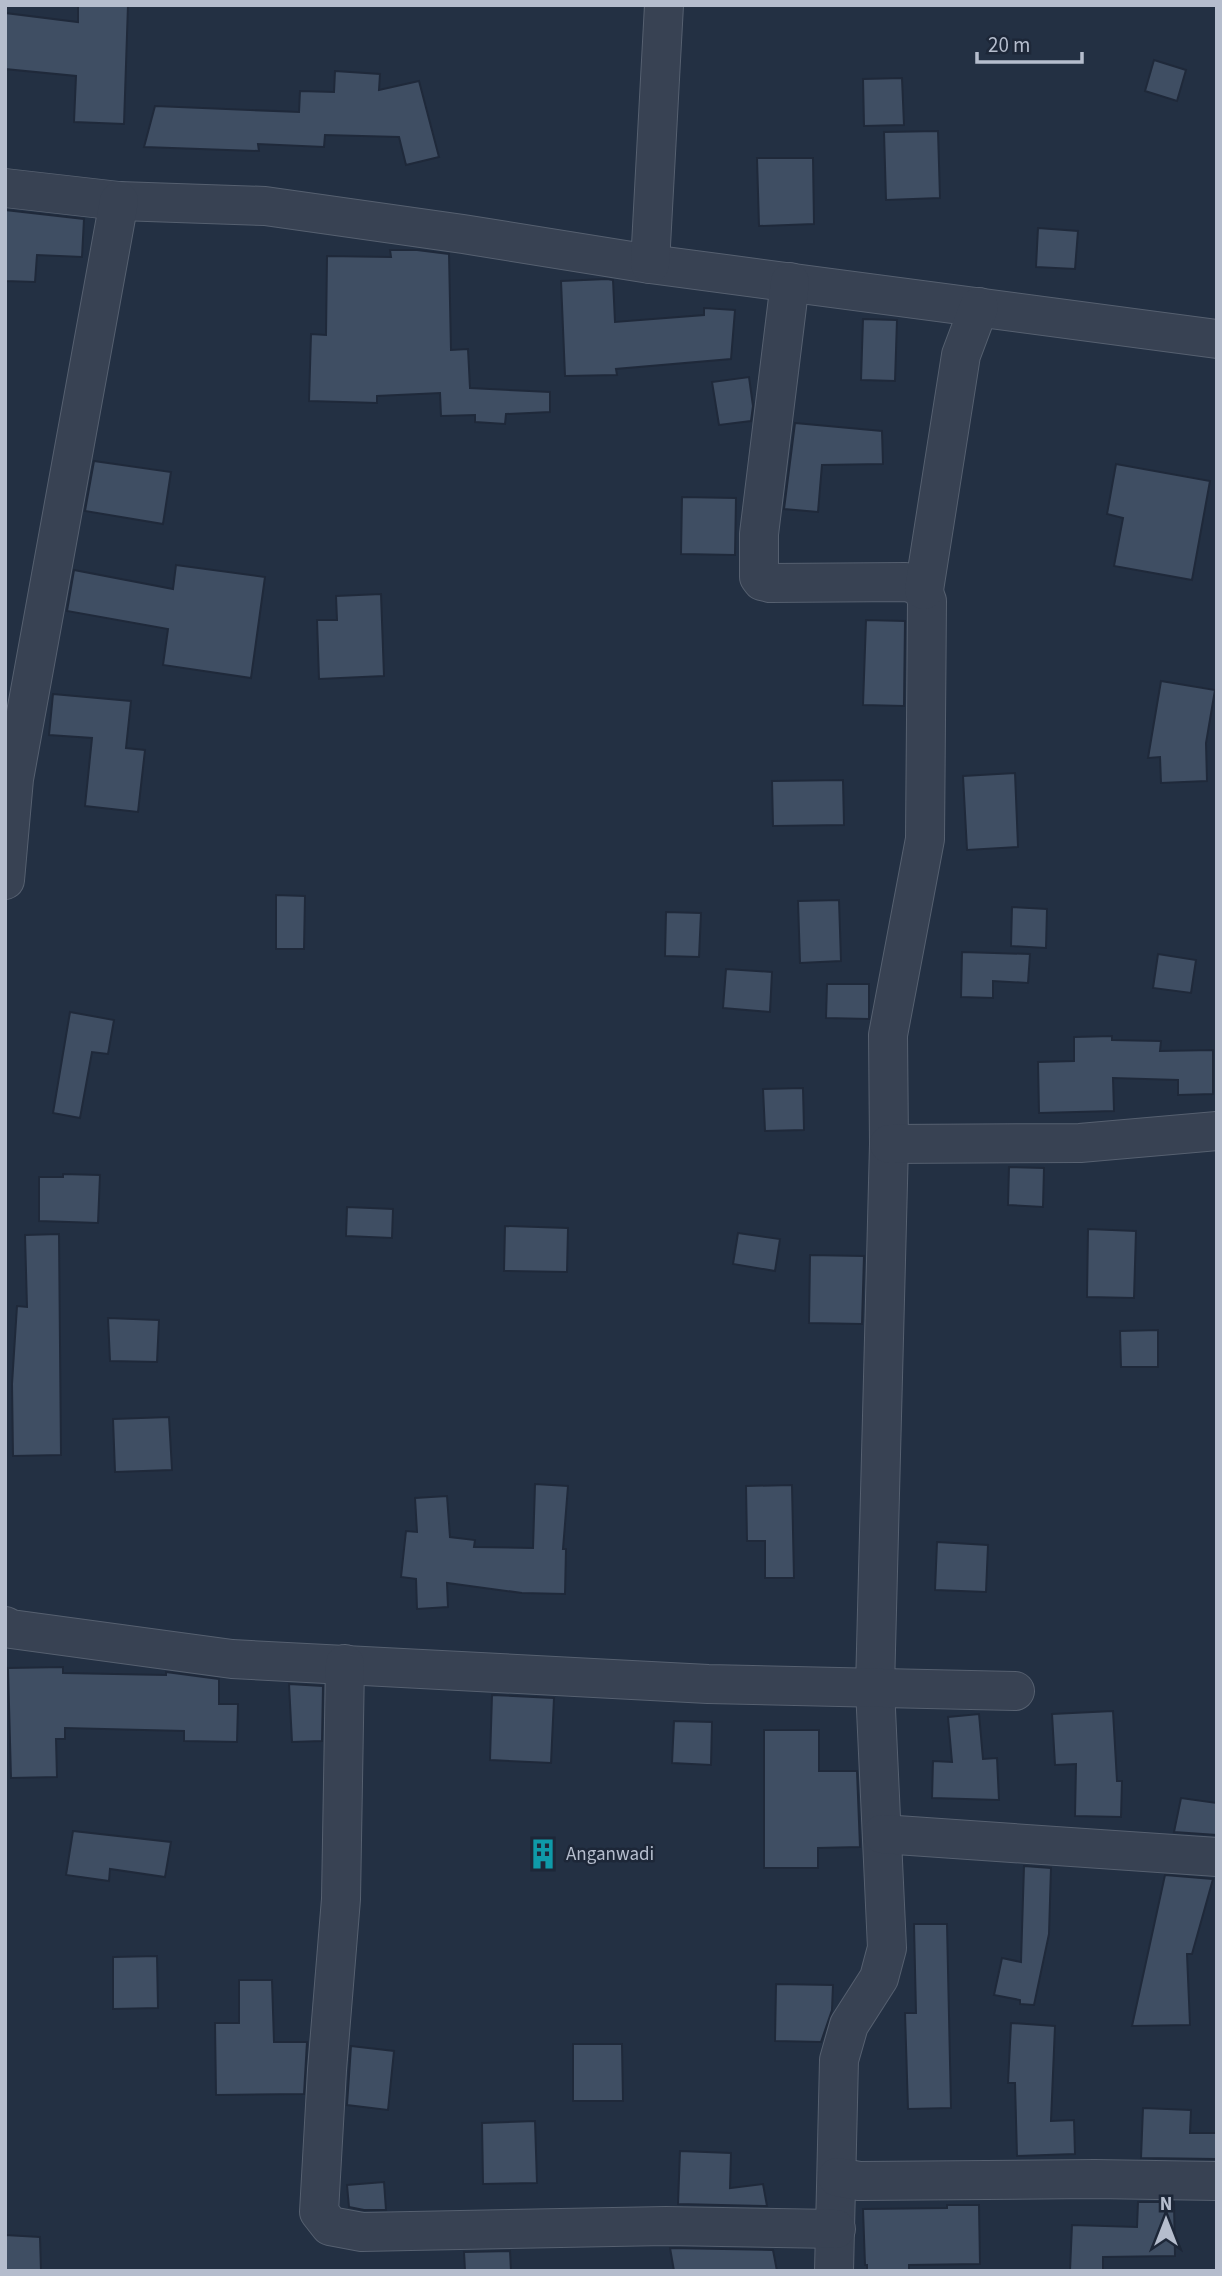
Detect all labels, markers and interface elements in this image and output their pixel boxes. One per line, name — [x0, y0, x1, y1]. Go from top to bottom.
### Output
scale bar — [977, 21, 1082, 65]
text: 20 m — [988, 30, 1030, 60]
building icon: Anganwadi — [526, 1837, 560, 1871]
place label: Anganwadi — [566, 1841, 654, 1868]
north arrow — [1131, 2185, 1201, 2255]
text: N — [1160, 2191, 1172, 2218]

